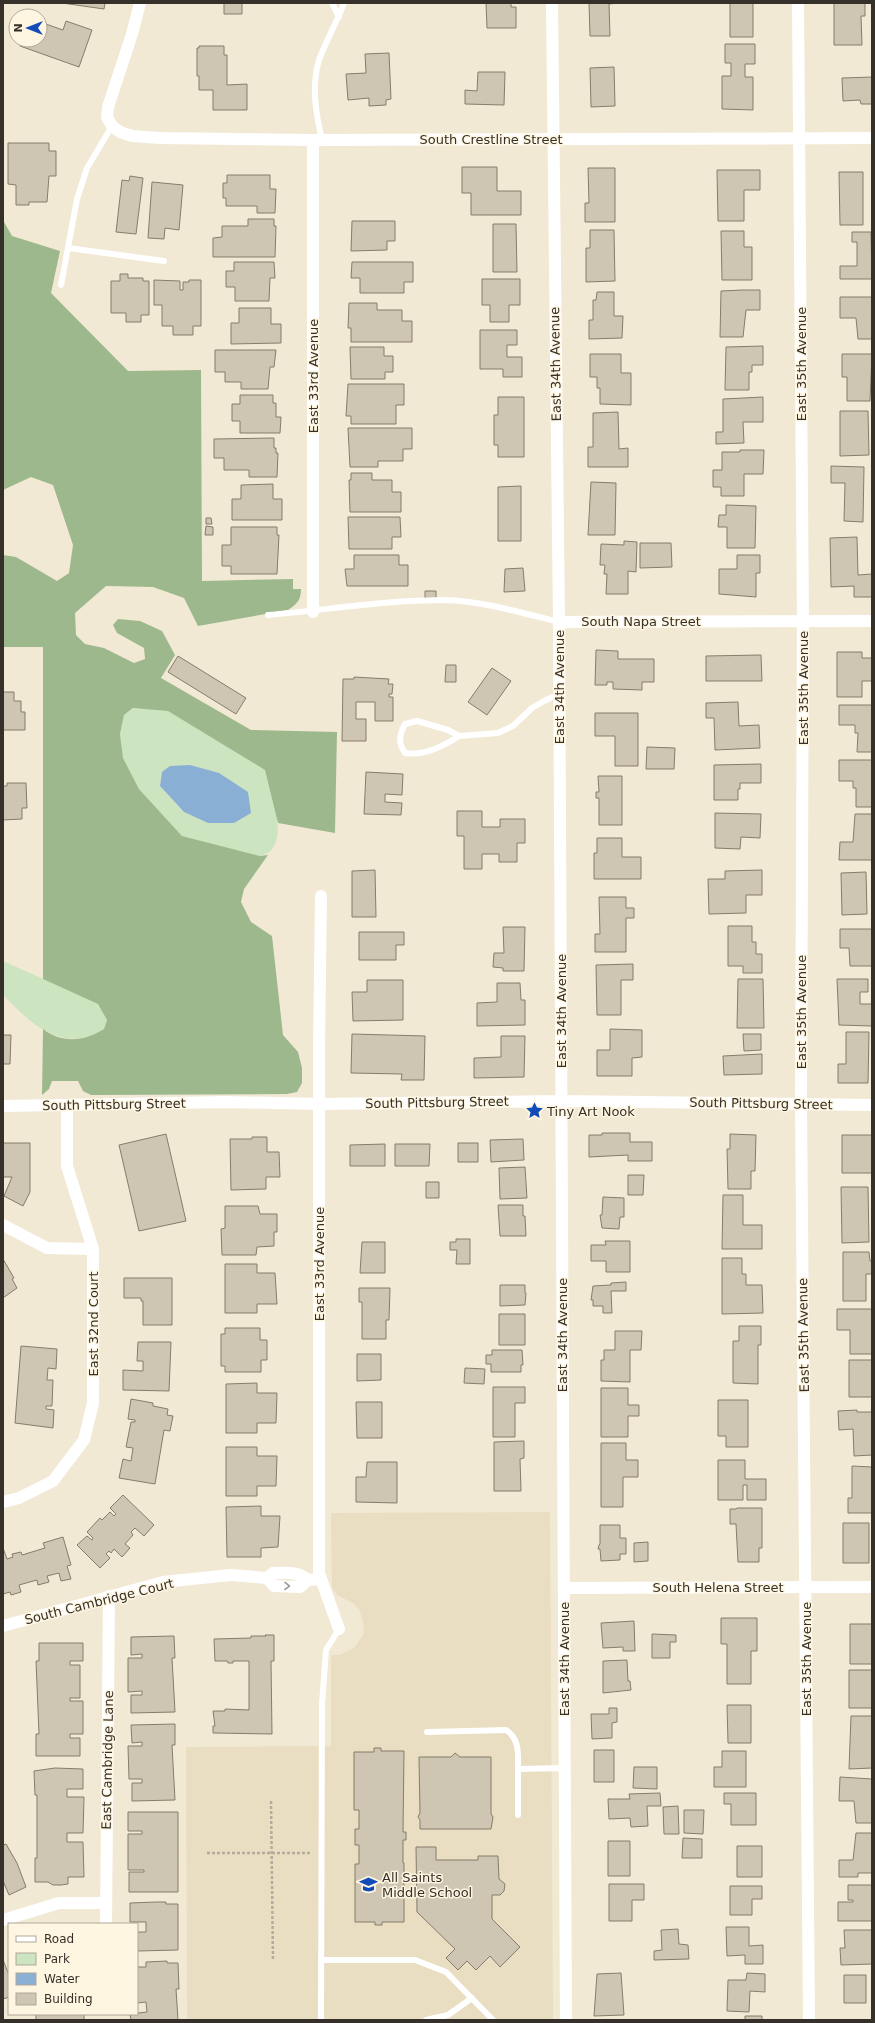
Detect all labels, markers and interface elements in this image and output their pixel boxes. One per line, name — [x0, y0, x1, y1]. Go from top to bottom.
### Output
north arrow — [8, 8, 48, 48]
text: N — [12, 23, 25, 33]
street label: South Crestline Street — [419, 132, 563, 147]
street label: East 34th Avenue — [547, 307, 564, 421]
street label: East 35th Avenue — [794, 307, 809, 421]
street label: East 33rd Avenue — [306, 319, 321, 433]
street label: South Napa Street — [581, 614, 701, 629]
street label: East 34th Avenue — [552, 630, 567, 744]
street label: East 35th Avenue — [796, 631, 811, 745]
street label: East 34th Avenue — [554, 954, 569, 1068]
street label: East 35th Avenue — [794, 955, 809, 1069]
street label: South Pittsburg Street — [365, 1094, 509, 1111]
street label: South Pittsburg Street — [689, 1095, 833, 1112]
street label: South Pittsburg Street — [42, 1096, 186, 1113]
place icon: Tiny Art Nook — [524, 1101, 544, 1121]
place label: Tiny Art Nook — [546, 1104, 635, 1119]
street label: East 33rd Avenue — [312, 1207, 327, 1321]
street label: East 32nd Court — [86, 1271, 101, 1377]
street label: East 34th Avenue — [555, 1278, 570, 1392]
street label: East 35th Avenue — [795, 1278, 812, 1392]
street label: South Cambridge Court — [23, 1576, 175, 1627]
street label: South Helena Street — [652, 1580, 784, 1595]
one-way arrow — [284, 1582, 290, 1591]
street label: East 34th Avenue — [557, 1602, 572, 1716]
street label: East 35th Avenue — [799, 1602, 814, 1716]
street label: East Cambridge Lane — [99, 1690, 116, 1830]
place label: All Saints Middle School — [382, 1870, 472, 1900]
school or university icon: All Saints Middle School — [359, 1874, 379, 1894]
legend — [8, 1923, 138, 2015]
text: Road — [44, 1932, 74, 1946]
text: Park — [44, 1952, 70, 1966]
text: Water — [44, 1972, 80, 1986]
text: Building — [44, 1992, 93, 2006]

